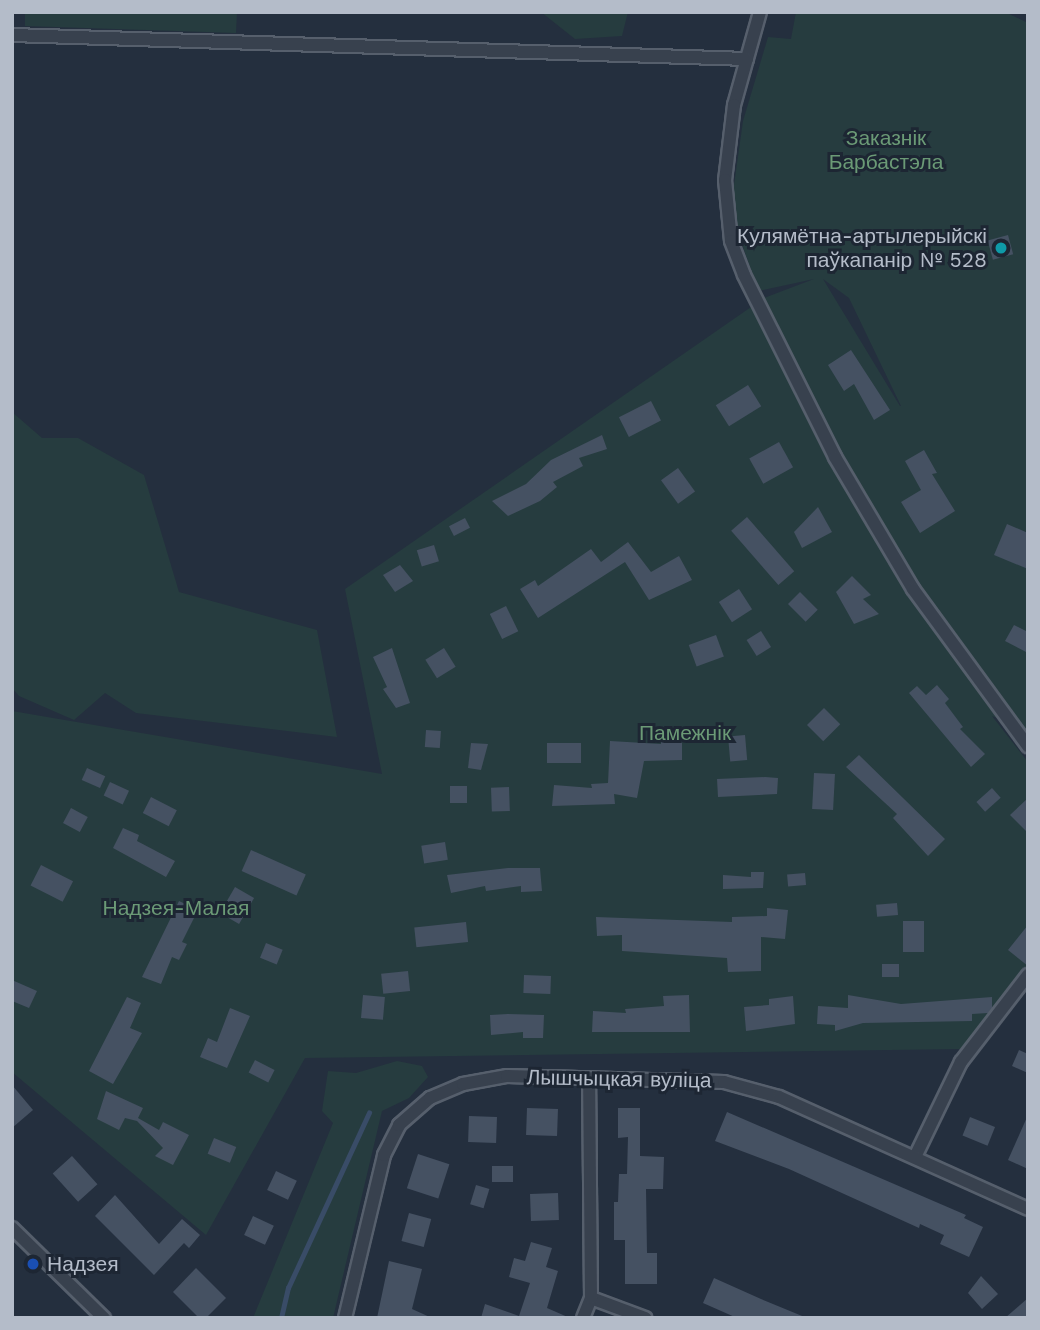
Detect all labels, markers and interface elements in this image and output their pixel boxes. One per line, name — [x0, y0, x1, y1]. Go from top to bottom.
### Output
park label: Заказнік Барбастэла — [829, 125, 943, 175]
place label: Кулямётна-артылерыйскі паўкапанір № 528 — [737, 223, 987, 273]
marker: Кулямётна-артылерыйскі паўкапанір № 528 — [993, 240, 1009, 256]
park label: Памежнік — [639, 720, 731, 746]
park label: Надзея-Малая — [103, 895, 249, 921]
street label: Лышчыцкая вуліца — [526, 1065, 712, 1093]
place label: Надзея — [47, 1251, 119, 1277]
marker: Надзея — [25, 1256, 41, 1272]

